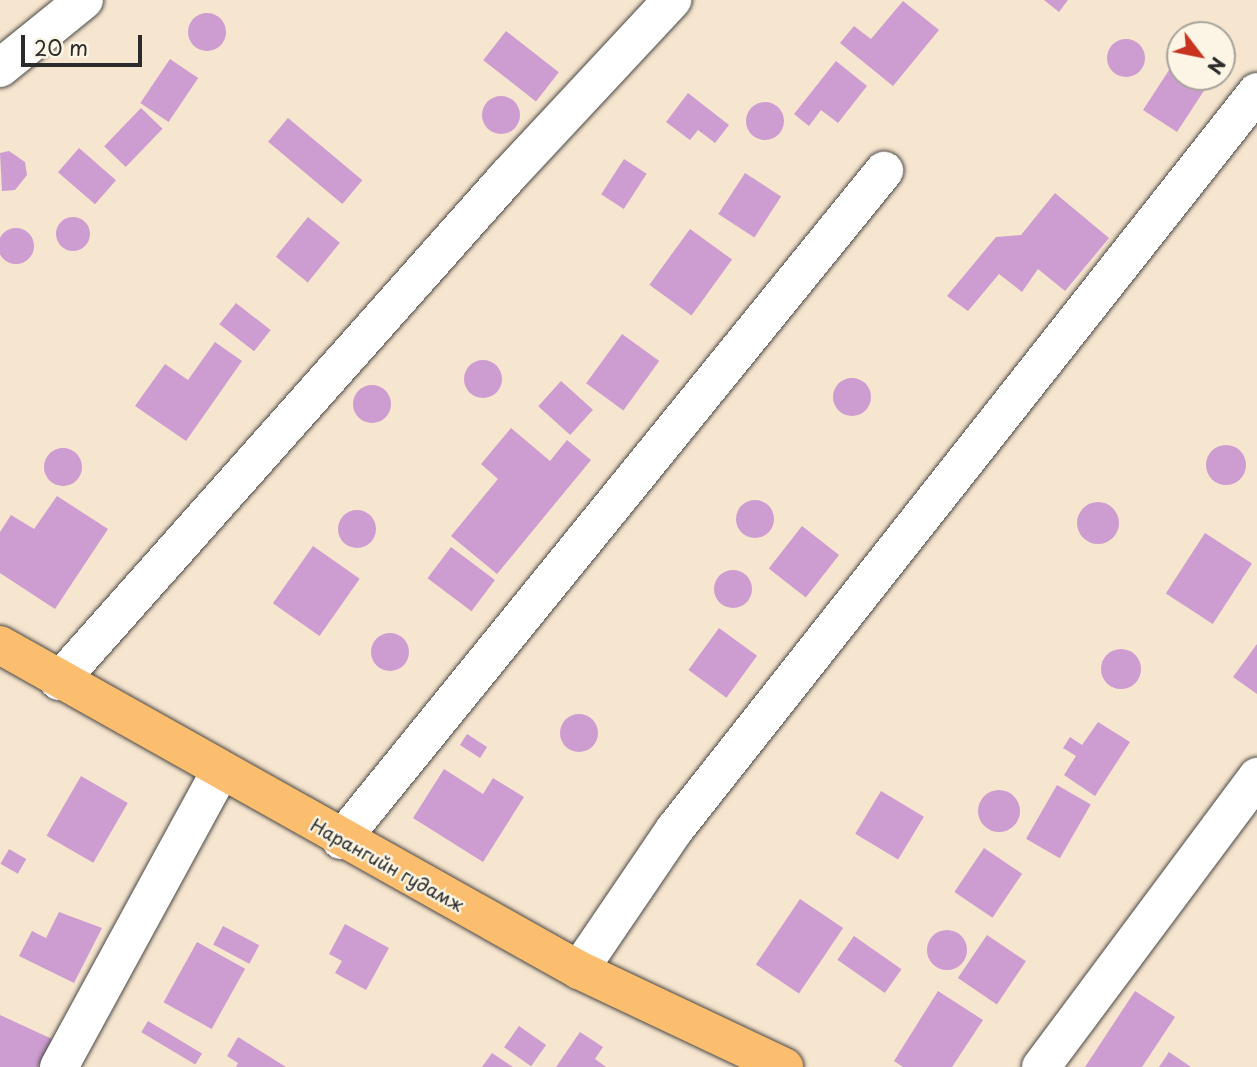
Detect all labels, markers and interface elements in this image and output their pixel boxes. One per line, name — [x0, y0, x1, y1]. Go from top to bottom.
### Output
scale bar — [24, 21, 145, 65]
north arrow — [1166, 21, 1236, 91]
text: 20 m — [34, 31, 88, 63]
text: N — [1201, 52, 1233, 80]
street label: Нарангийн гудамж — [307, 814, 467, 916]

